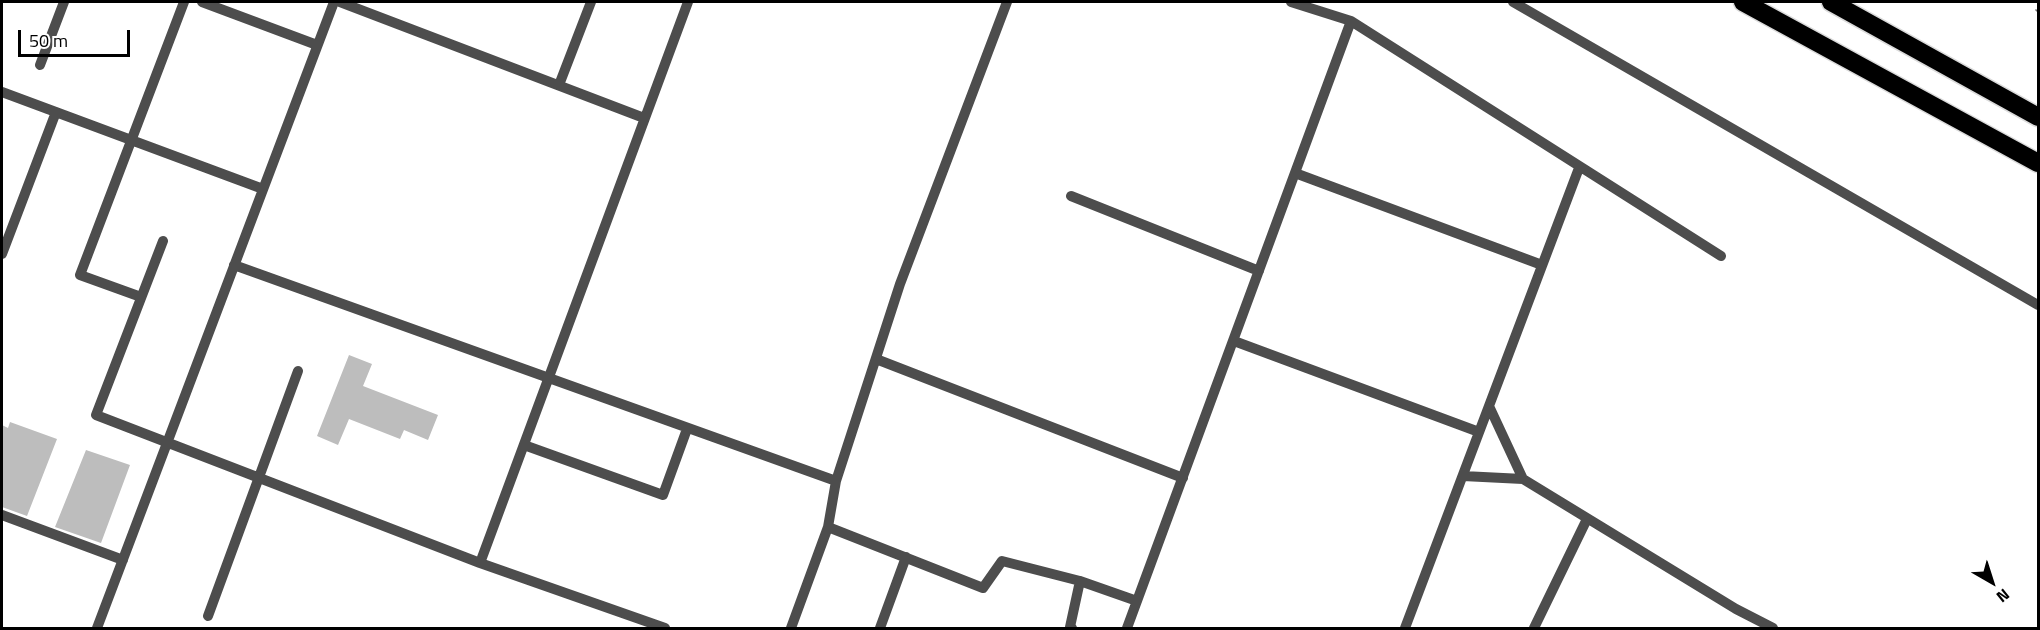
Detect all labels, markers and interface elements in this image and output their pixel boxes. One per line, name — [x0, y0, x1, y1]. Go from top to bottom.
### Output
scale bar — [21, 18, 134, 56]
text: 50 m — [29, 27, 68, 54]
north arrow — [1962, 552, 2022, 612]
text: N — [1991, 583, 2015, 609]

